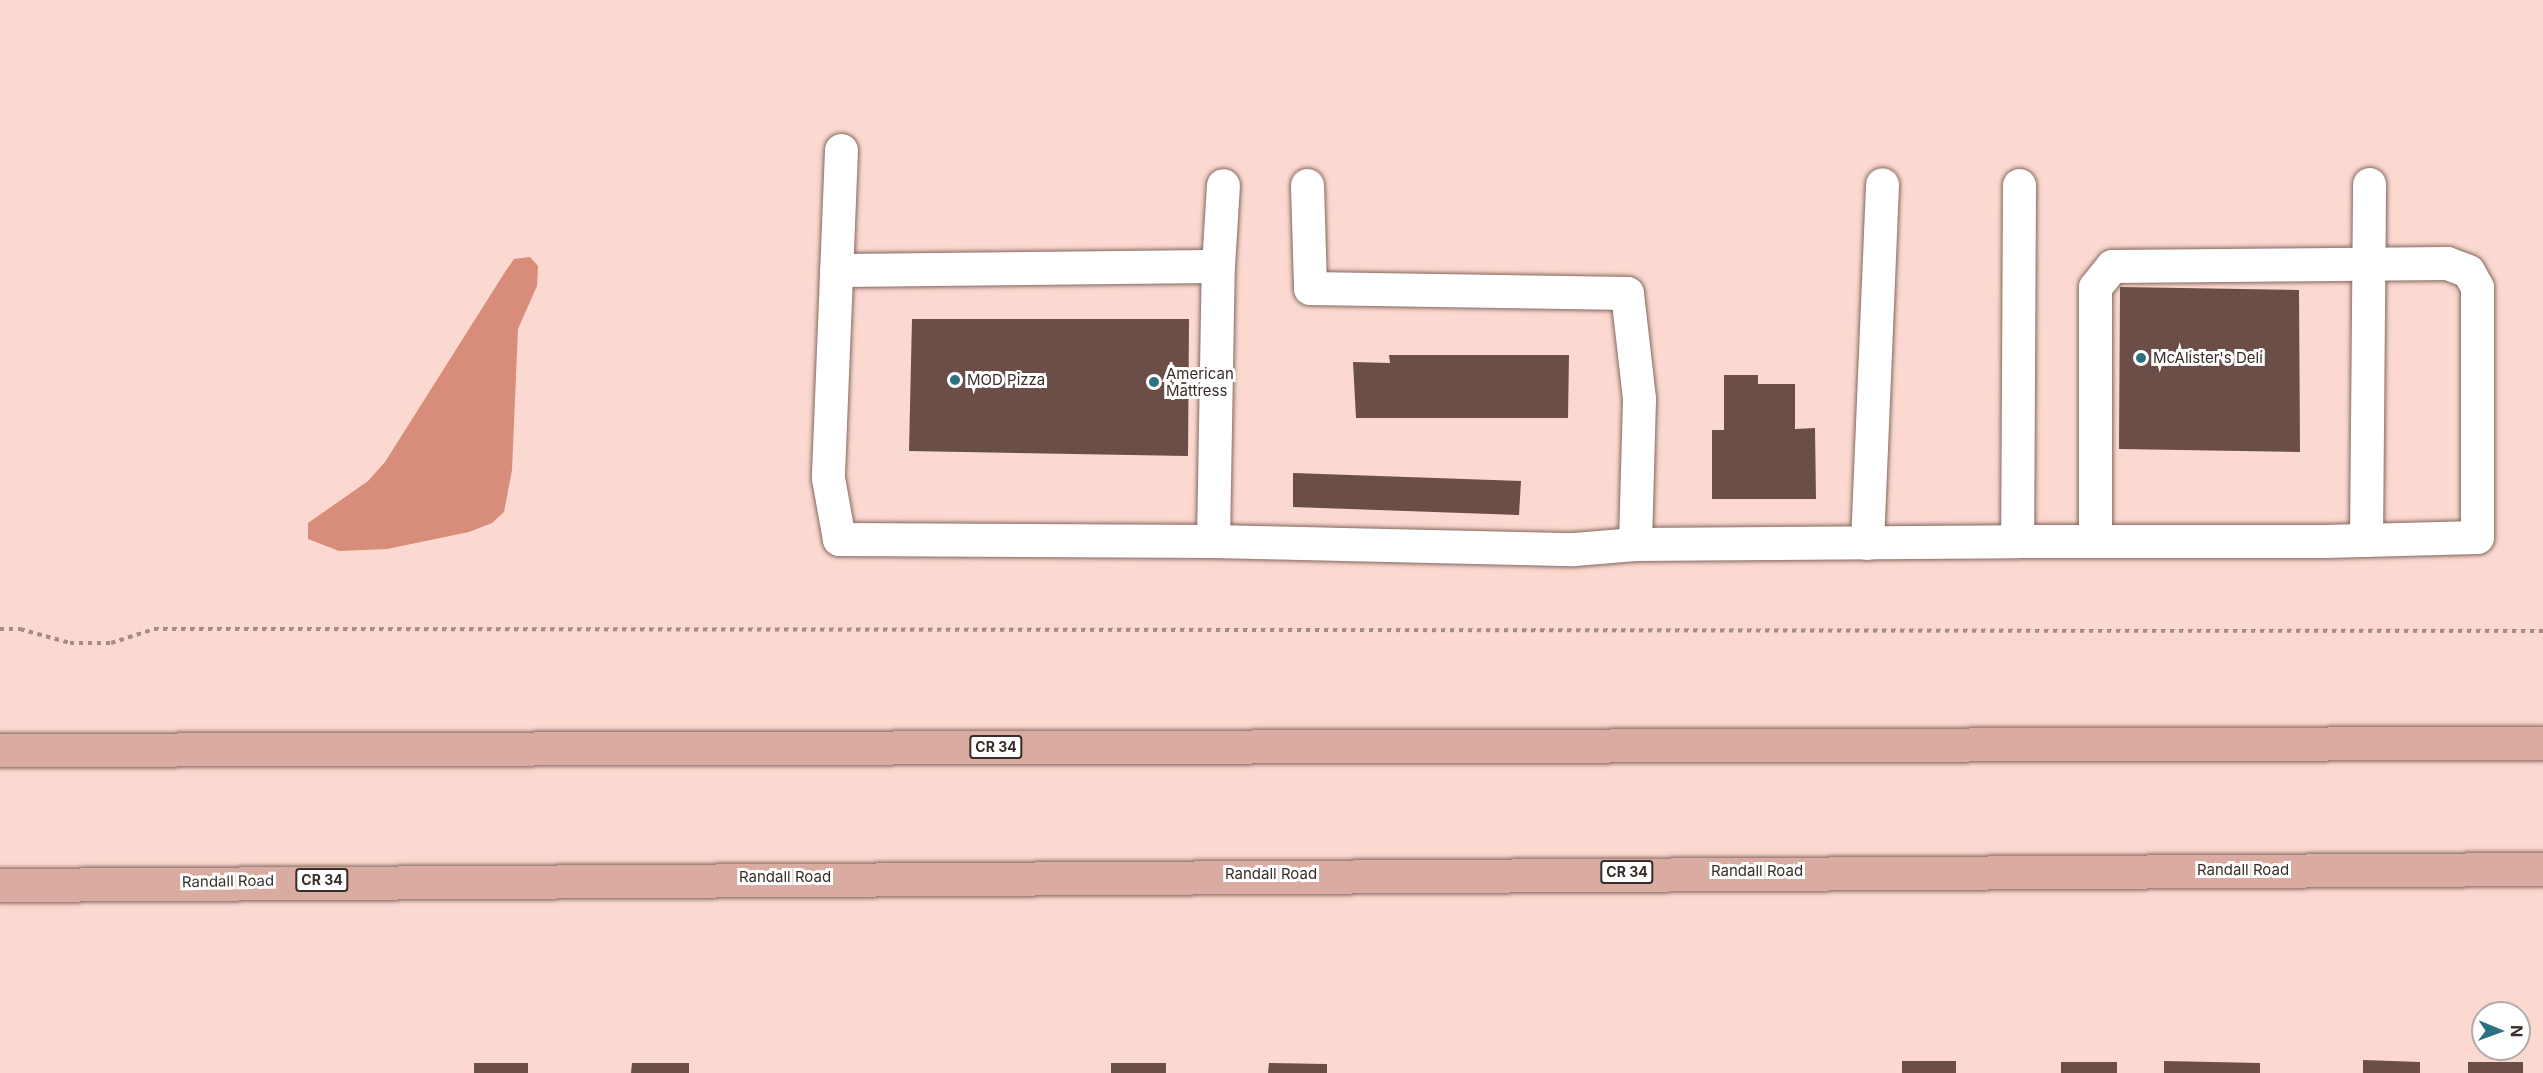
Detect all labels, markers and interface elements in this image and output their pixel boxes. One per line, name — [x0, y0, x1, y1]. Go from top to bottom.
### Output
place label: McAlister's Deli — [2153, 349, 2263, 367]
marker: McAlister's Deli — [2134, 351, 2148, 365]
place label: American Mattress — [1166, 364, 1234, 399]
place label: MOD Pizza — [967, 371, 1045, 389]
marker: MOD Pizza — [948, 373, 962, 387]
marker: American Mattress — [1147, 375, 1161, 389]
road number: CR 34 — [969, 736, 1023, 758]
road number: CR 34 — [1600, 861, 1654, 883]
street label: Randall Road — [2197, 861, 2289, 879]
street label: Randall Road — [1711, 862, 1803, 880]
street label: Randall Road — [1225, 865, 1317, 883]
street label: Randall Road — [739, 868, 831, 886]
road number: CR 34 — [295, 869, 349, 891]
street label: Randall Road — [182, 871, 274, 891]
north arrow — [2471, 1001, 2531, 1061]
text: N — [2507, 1025, 2527, 1038]

